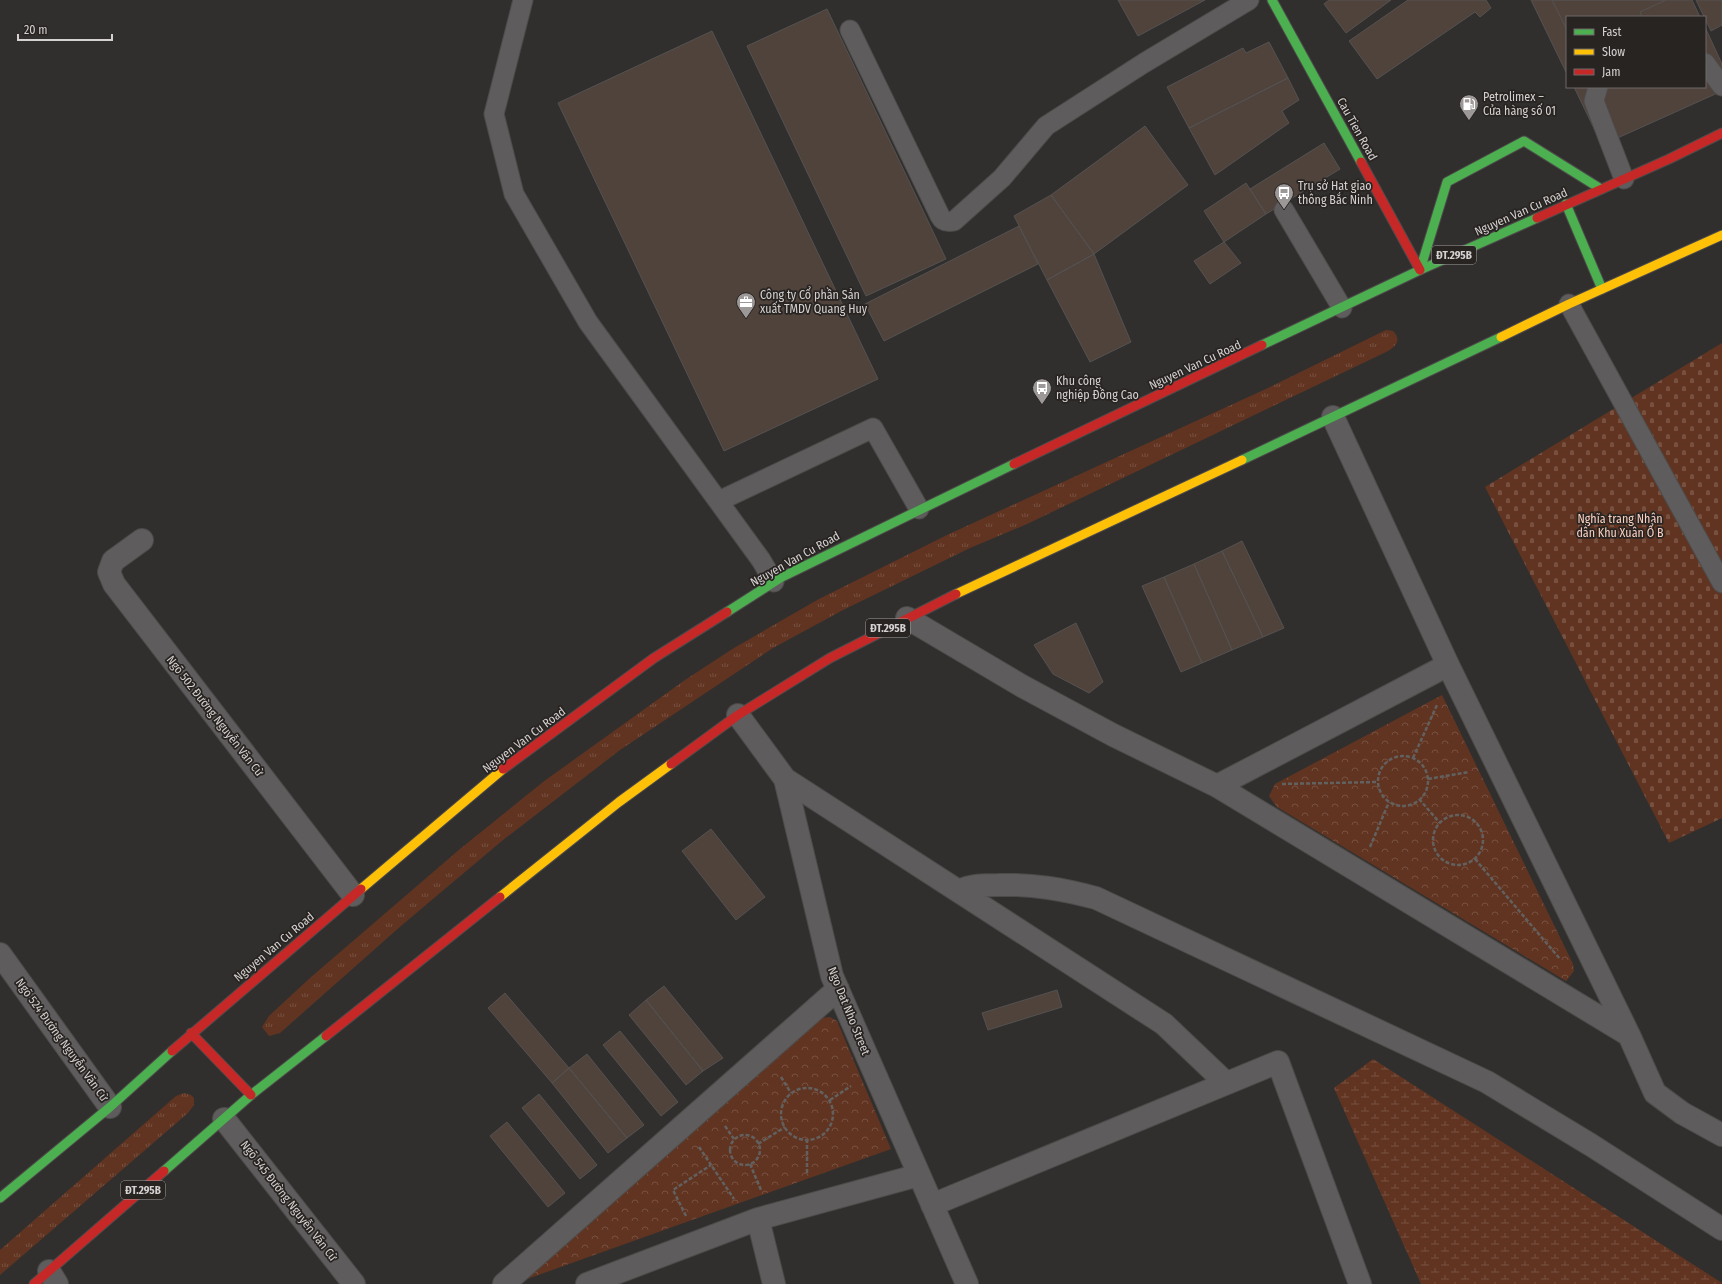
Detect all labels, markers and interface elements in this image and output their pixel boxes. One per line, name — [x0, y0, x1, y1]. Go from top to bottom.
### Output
scale bar — [18, 16, 112, 42]
legend — [1566, 16, 1706, 88]
text: 20 m — [24, 23, 48, 37]
text: Fast — [1602, 25, 1621, 39]
text: Slow — [1602, 45, 1625, 59]
text: Jam — [1602, 65, 1620, 79]
place label: Petrolimex – Cửa hàng số 01 — [1483, 90, 1556, 118]
fuel station icon: Petrolimex – Cửa hàng số 01 — [1458, 93, 1480, 121]
street label: Cau Tien Road — [1334, 95, 1380, 163]
place label: Trụ sở Hạt giao thông Bắc Ninh — [1298, 179, 1373, 207]
bus stop icon: Trụ sở Hạt giao thông Bắc Ninh — [1273, 182, 1295, 210]
street label: Nguyen Van Cu Road — [1472, 185, 1570, 239]
road number: ĐT.295B — [1432, 246, 1476, 264]
place label: Công ty Cổ phần Sản xuất TMDV Quang Huy — [760, 286, 868, 316]
office icon: Công ty Cổ phần Sản xuất TMDV Quang Huy — [735, 291, 757, 319]
street label: Nguyen Van Cu Road — [1147, 338, 1243, 392]
place label: Khu công nghiệp Đồng Cao — [1056, 374, 1139, 402]
bus stop icon: Khu công nghiệp Đồng Cao — [1031, 377, 1053, 405]
park label: Nghĩa trang Nhân dân Khu Xuân Ổ B — [1576, 512, 1664, 540]
street label: Nguyen Van Cu Road — [748, 529, 842, 589]
road number: ĐT.295B — [866, 619, 910, 637]
street label: Ngõ 502 Đường Nguyễn Văn Cừ — [164, 652, 267, 779]
street label: Nguyen Van Cu Road — [480, 704, 568, 776]
street label: Nguyen Van Cu Road — [231, 910, 317, 984]
street label: Ngo Dat Nho Street — [825, 965, 873, 1057]
street label: Ngõ 524 Đường Nguyễn Văn Cừ — [13, 975, 112, 1104]
street label: Ngõ 545 Đường Nguyễn Văn Cừ — [238, 1137, 341, 1264]
road number: ĐT.295B — [121, 1181, 165, 1199]

